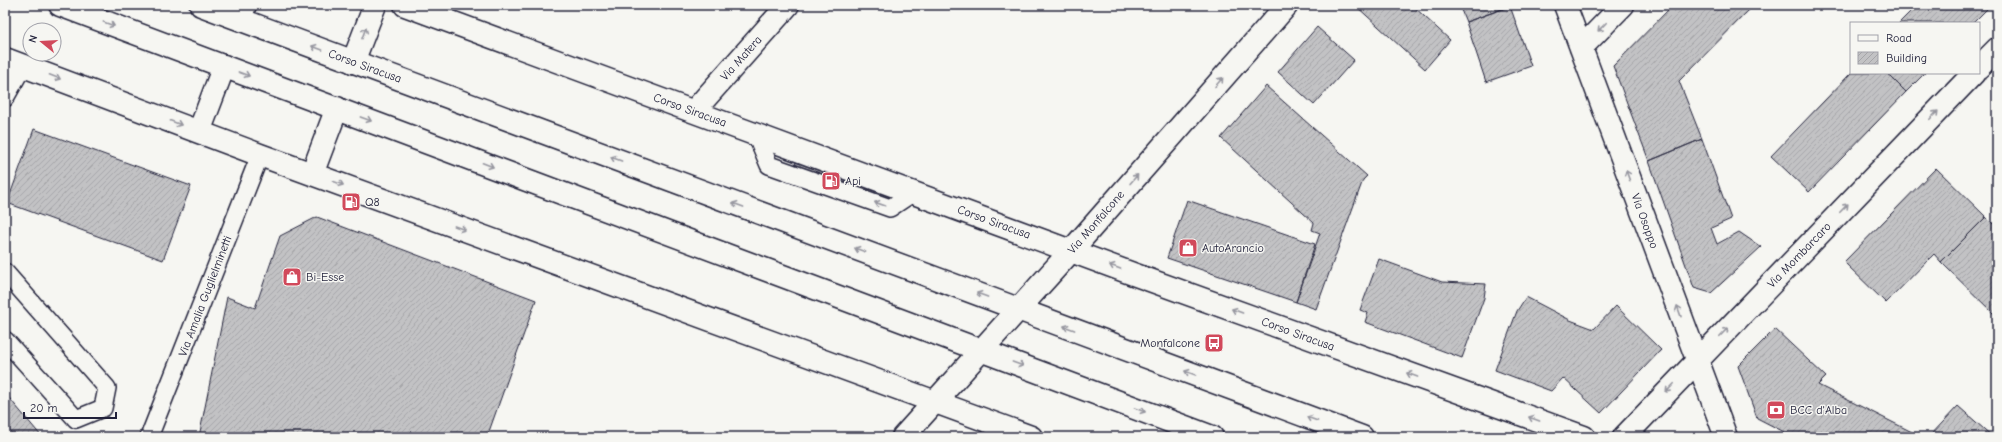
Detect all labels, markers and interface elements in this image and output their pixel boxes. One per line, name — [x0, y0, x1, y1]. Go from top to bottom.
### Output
one-way arrow — [103, 20, 115, 28]
north arrow — [22, 22, 62, 62]
one-way arrow — [1597, 22, 1607, 32]
legend — [1850, 22, 1980, 74]
one-way arrow — [361, 27, 368, 40]
text: Road — [1886, 31, 1912, 45]
street label: Via Matera — [717, 33, 765, 83]
text: N — [26, 34, 40, 44]
one-way arrow — [311, 44, 323, 52]
street label: Corso Siracusa — [326, 46, 404, 86]
text: Building — [1886, 51, 1927, 65]
one-way arrow — [238, 70, 250, 78]
one-way arrow — [48, 74, 60, 82]
one-way arrow — [1215, 76, 1224, 87]
street label: Corso Siracusa — [651, 90, 729, 130]
one-way arrow — [1929, 110, 1938, 120]
one-way arrow — [359, 116, 372, 123]
one-way arrow — [170, 120, 182, 128]
one-way arrow — [611, 155, 623, 163]
one-way arrow — [481, 161, 493, 169]
fuel station icon: Api — [820, 170, 842, 192]
one-way arrow — [1624, 170, 1632, 182]
place label: Api — [845, 174, 861, 188]
one-way arrow — [1129, 174, 1138, 185]
one-way arrow — [331, 180, 343, 188]
street label: Via Monfalcone — [1065, 188, 1127, 256]
fuel station icon: Q8 — [340, 191, 362, 213]
street label: Via Osoppo — [1629, 192, 1661, 250]
place label: Q8 — [365, 195, 380, 209]
one-way arrow — [733, 200, 745, 208]
one-way arrow — [873, 200, 886, 207]
street label: Corso Siracusa — [955, 202, 1033, 242]
one-way arrow — [1839, 203, 1848, 213]
street label: Via Mombarcaro — [1764, 219, 1834, 291]
one-way arrow — [453, 224, 465, 232]
street label: Via Amalia Guglielminetti — [176, 234, 234, 358]
shop icon: AutoArancio — [1177, 237, 1199, 259]
place label: AutoArancio — [1202, 241, 1264, 255]
one-way arrow — [855, 246, 867, 254]
one-way arrow — [1109, 262, 1121, 270]
shop icon: Bi-Esse — [281, 266, 303, 288]
place label: Bi-Esse — [306, 270, 344, 284]
one-way arrow — [976, 291, 988, 299]
one-way arrow — [1674, 305, 1682, 317]
one-way arrow — [1231, 307, 1243, 315]
street label: Corso Siracusa — [1259, 314, 1337, 354]
one-way arrow — [1063, 323, 1075, 331]
one-way arrow — [1720, 327, 1729, 337]
bus stop icon: Monfalcone — [1203, 332, 1225, 354]
place label: Monfalcone — [1140, 336, 1200, 350]
one-way arrow — [1011, 361, 1023, 369]
one-way arrow — [1185, 369, 1197, 377]
one-way arrow — [1406, 370, 1418, 378]
one-way arrow — [1665, 383, 1675, 393]
scale bar — [24, 394, 116, 420]
bank icon: BCC d'Alba — [1765, 399, 1787, 421]
text: 20 m — [30, 401, 58, 415]
place label: BCC d'Alba — [1790, 403, 1847, 417]
one-way arrow — [1133, 406, 1145, 414]
one-way arrow — [1307, 414, 1319, 422]
one-way arrow — [1528, 415, 1541, 422]

